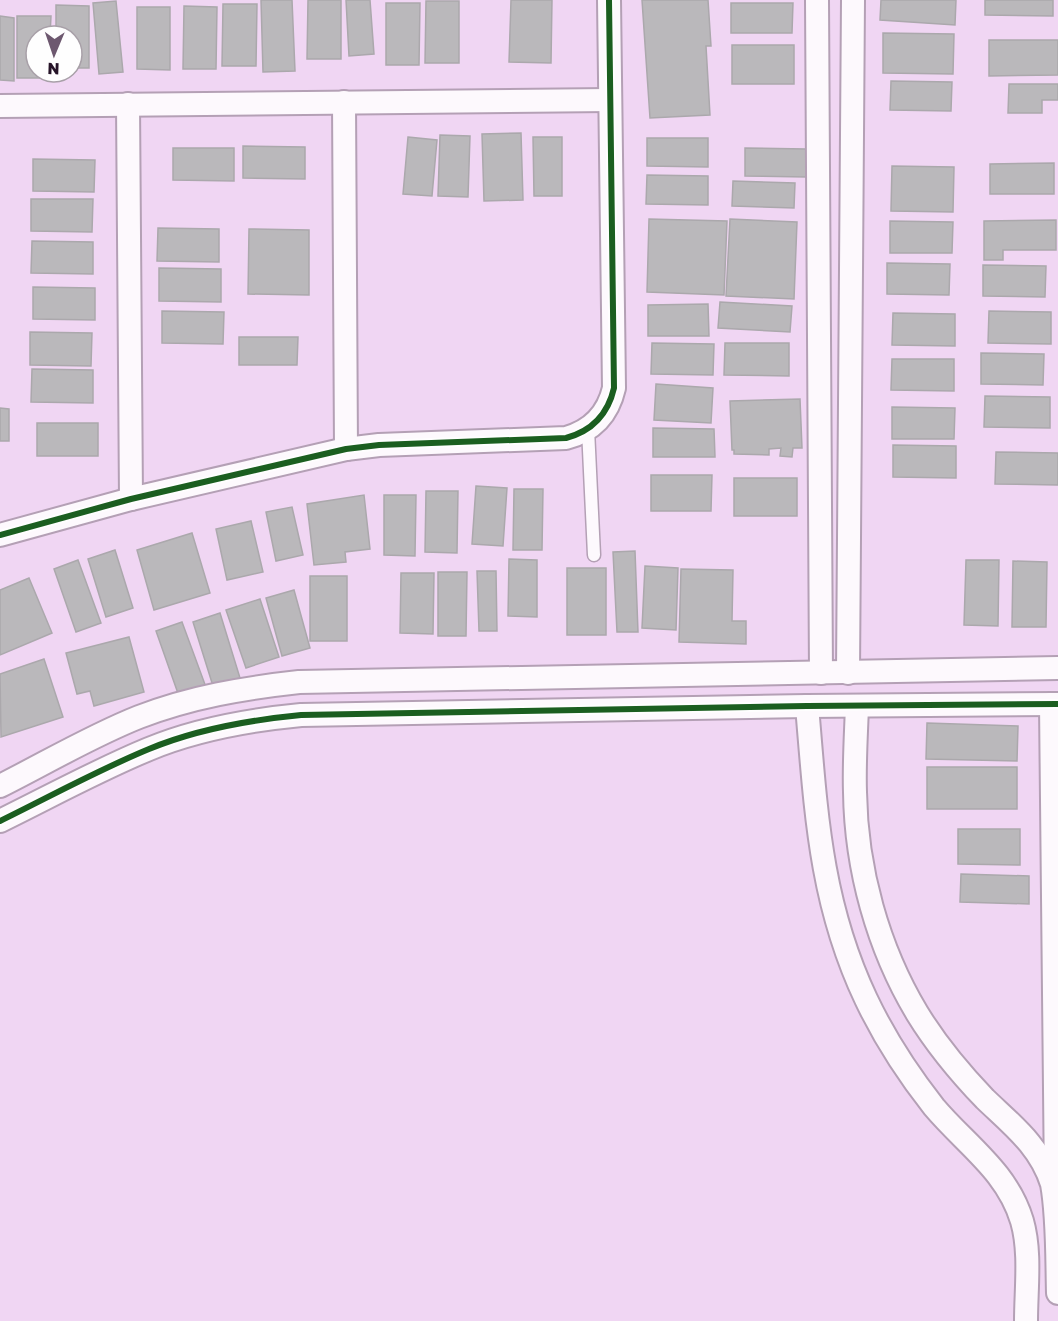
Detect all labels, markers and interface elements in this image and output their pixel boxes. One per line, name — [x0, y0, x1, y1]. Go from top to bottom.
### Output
north arrow — [24, 24, 84, 84]
text: N — [47, 59, 60, 79]

